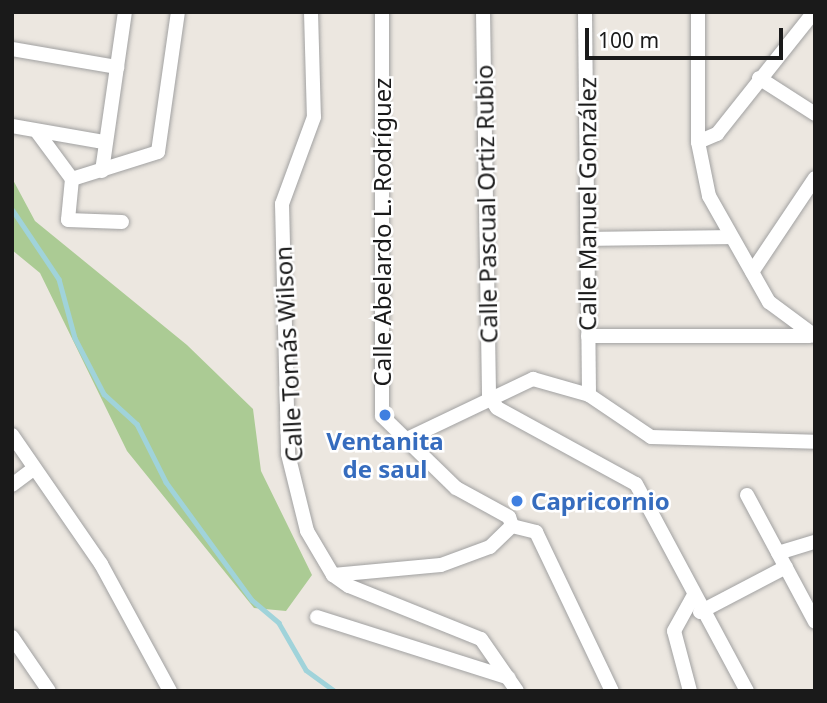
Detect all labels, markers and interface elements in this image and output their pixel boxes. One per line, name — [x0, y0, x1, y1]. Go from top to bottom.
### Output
scale bar — [589, 14, 787, 58]
text: 100 m — [598, 26, 659, 54]
street label: Calle Pascual Ortiz Rubio — [469, 64, 503, 344]
street label: Calle Manuel González — [573, 77, 601, 331]
street label: Calle Abelardo L. Rodríguez — [368, 78, 396, 386]
street label: Calle Tomás Wilson — [268, 245, 308, 463]
marker: Ventanita de saul — [377, 407, 393, 423]
place label: Ventanita de saul — [326, 427, 444, 483]
place label: Capricornio — [531, 487, 670, 515]
marker: Capricornio — [509, 493, 525, 509]

